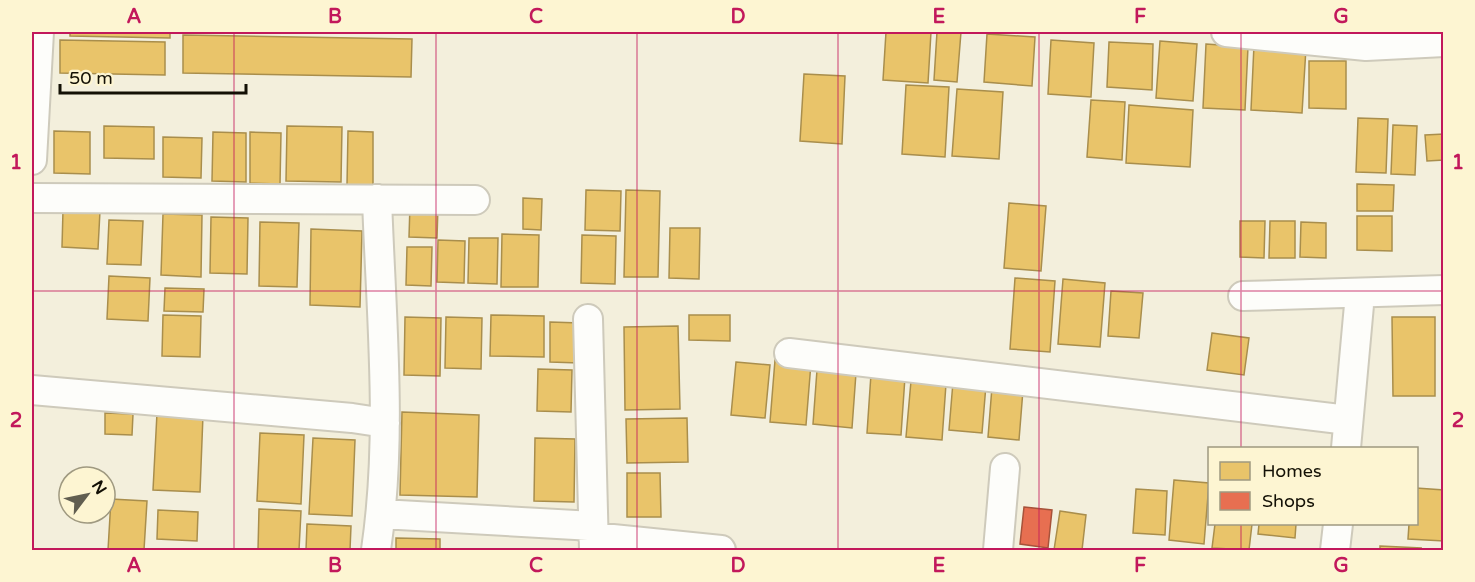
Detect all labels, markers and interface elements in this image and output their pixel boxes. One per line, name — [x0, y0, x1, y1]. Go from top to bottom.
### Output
text: A — [127, 5, 142, 29]
text: B — [328, 5, 342, 29]
text: C — [529, 5, 543, 29]
text: D — [730, 5, 746, 29]
text: E — [933, 5, 946, 29]
text: F — [1134, 5, 1146, 29]
text: G — [1333, 5, 1349, 29]
scale bar — [60, 57, 246, 95]
text: 50 m — [69, 67, 113, 89]
text: 1 — [10, 151, 22, 175]
text: 1 — [1452, 151, 1464, 175]
text: 2 — [10, 409, 22, 433]
text: 2 — [1452, 409, 1464, 433]
legend — [1208, 447, 1418, 525]
text: Homes — [1262, 460, 1322, 482]
north arrow — [57, 465, 117, 525]
text: N — [87, 477, 111, 498]
text: Shops — [1262, 490, 1315, 512]
text: A — [127, 554, 142, 578]
text: B — [328, 554, 342, 578]
text: C — [529, 554, 543, 578]
text: D — [730, 554, 746, 578]
text: E — [933, 554, 946, 578]
text: F — [1134, 554, 1146, 578]
text: G — [1333, 554, 1349, 578]

